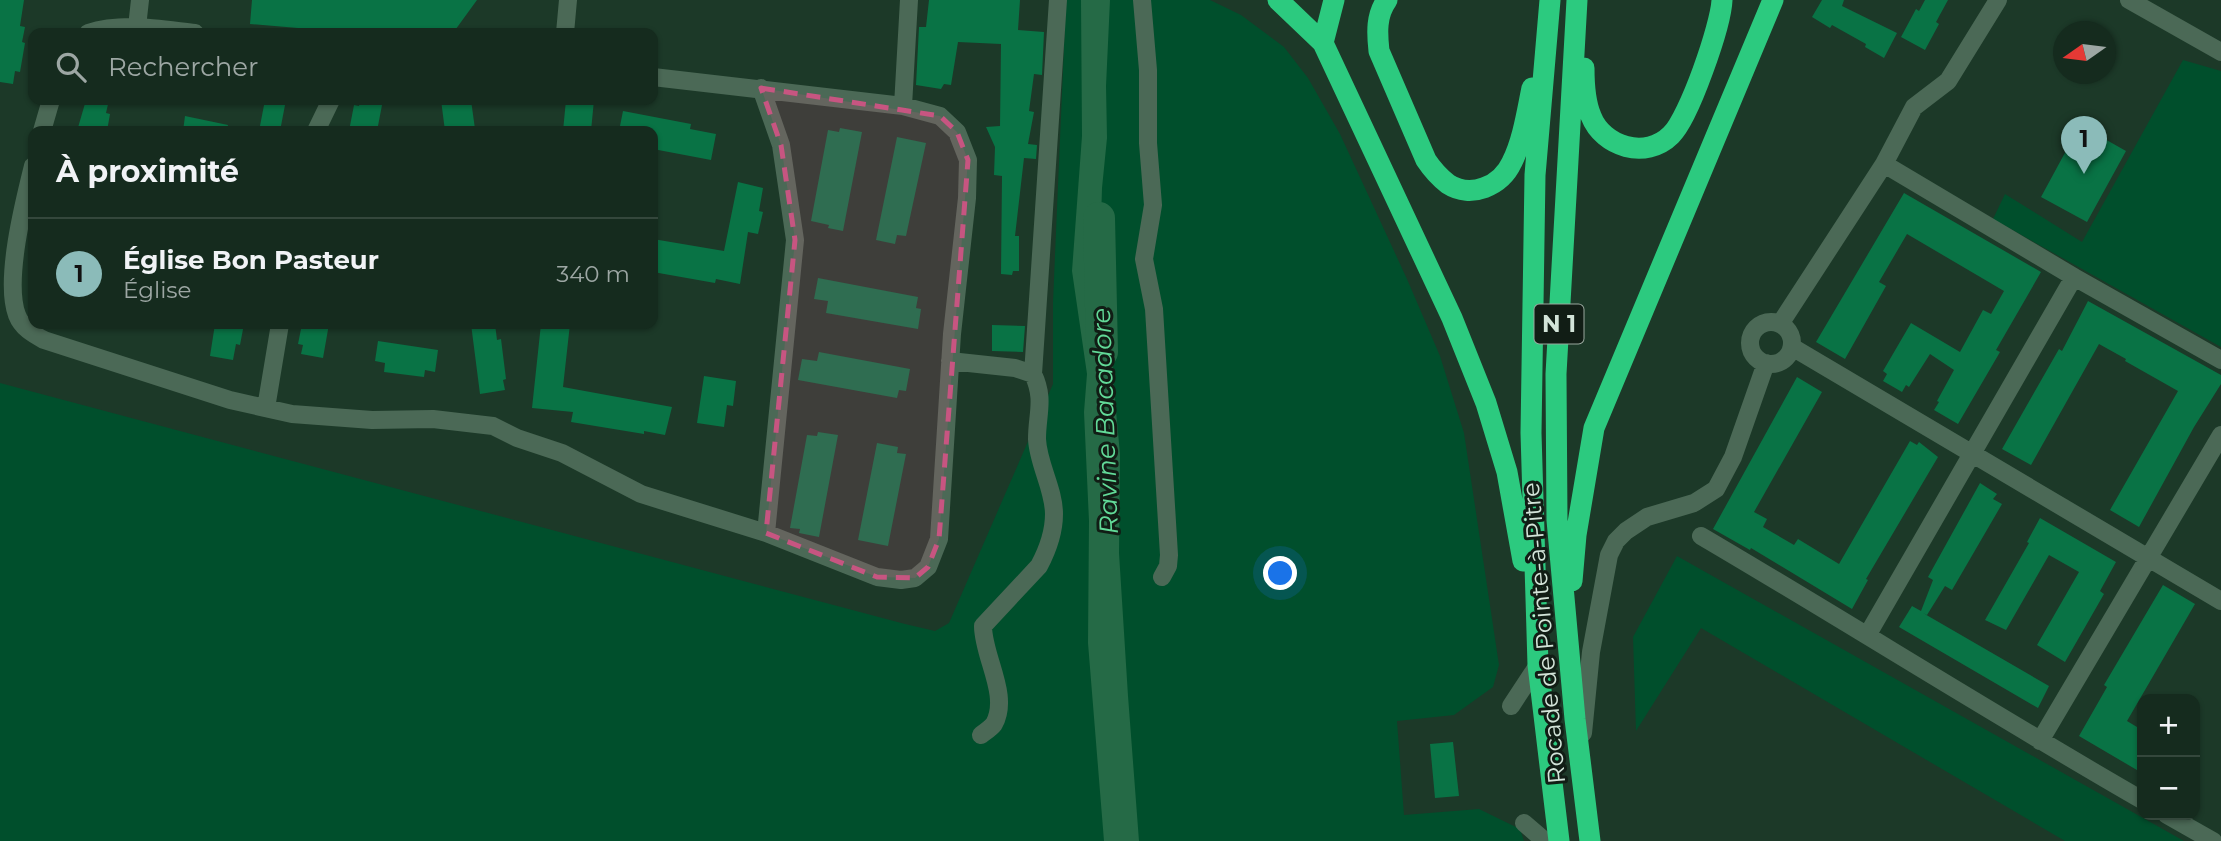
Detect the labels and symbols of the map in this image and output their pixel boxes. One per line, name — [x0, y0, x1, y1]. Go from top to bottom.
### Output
north arrow — [2053, 21, 2116, 84]
pin: 1 — [2061, 116, 2107, 174]
road number: N 1 — [1534, 304, 1584, 344]
water label: Ravine Bacadore — [1085, 307, 1125, 535]
street label: Rocade de Pointe-à-Pitre — [1516, 481, 1571, 785]
your location — [1263, 556, 1297, 590]

